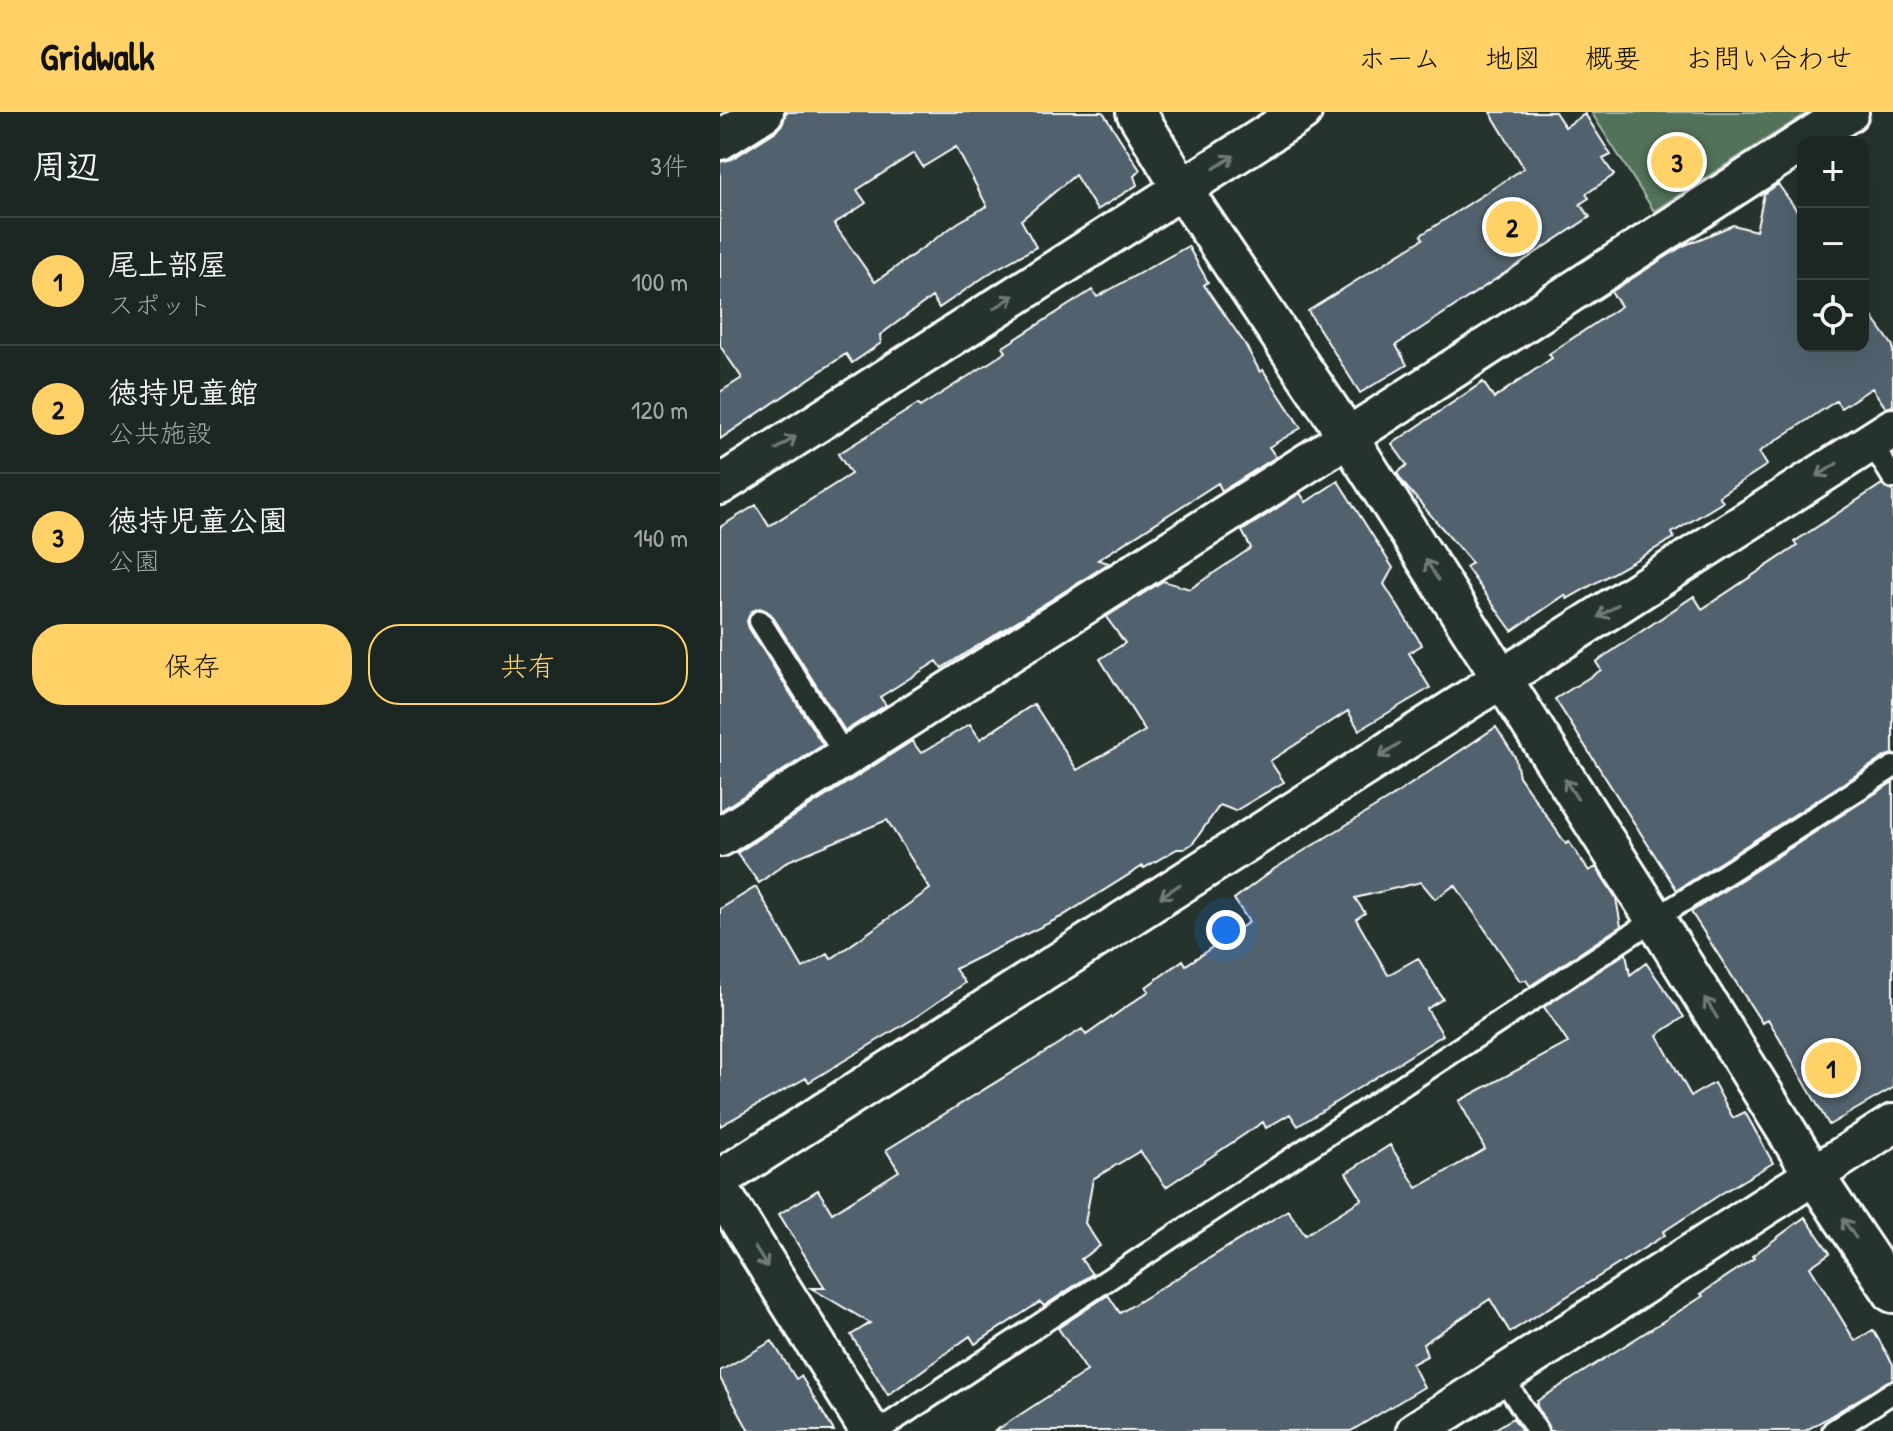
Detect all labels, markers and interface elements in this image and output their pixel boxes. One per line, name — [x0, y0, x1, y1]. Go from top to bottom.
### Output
text: Gridwalk — [40, 30, 155, 82]
text: ホーム — [1358, 39, 1441, 77]
text: 地図 — [1485, 39, 1541, 77]
text: 概要 — [1585, 39, 1641, 77]
text: お問い合わせ — [1685, 39, 1853, 77]
pin: 3 — [1651, 132, 1703, 192]
map controls — [1797, 136, 1869, 352]
button: + — [1797, 136, 1869, 208]
text: 周辺 — [32, 143, 100, 189]
text: 3件 — [650, 148, 688, 183]
one-way arrow — [1212, 154, 1234, 171]
pin: 2 — [1486, 197, 1538, 257]
button: − — [1797, 208, 1869, 280]
text: 尾上部屋 — [108, 244, 228, 284]
text: 1 — [53, 264, 63, 299]
text: 100 m — [632, 264, 688, 299]
button: locate — [1797, 280, 1869, 352]
text: スポット — [108, 287, 212, 322]
one-way arrow — [993, 294, 1015, 311]
text: 徳持児童館 — [108, 372, 258, 412]
text: 2 — [52, 392, 64, 427]
text: 120 m — [631, 392, 688, 427]
text: 公共施設 — [108, 415, 212, 450]
one-way arrow — [774, 434, 796, 451]
one-way arrow — [1817, 462, 1839, 479]
text: 徳持児童公園 — [108, 500, 288, 540]
text: 3 — [52, 520, 64, 555]
text: 140 m — [634, 520, 688, 555]
text: 公園 — [108, 543, 160, 578]
one-way arrow — [1423, 559, 1440, 581]
one-way arrow — [1598, 602, 1620, 619]
button: 保存 — [32, 624, 352, 705]
button: 共有 — [368, 624, 688, 705]
one-way arrow — [1379, 742, 1401, 759]
one-way arrow — [1563, 778, 1579, 801]
one-way arrow — [1160, 882, 1182, 899]
your location — [1206, 910, 1246, 950]
one-way arrow — [1702, 997, 1718, 1020]
pin: 1 — [1805, 1038, 1857, 1098]
one-way arrow — [1841, 1218, 1858, 1240]
one-way arrow — [753, 1245, 770, 1267]

